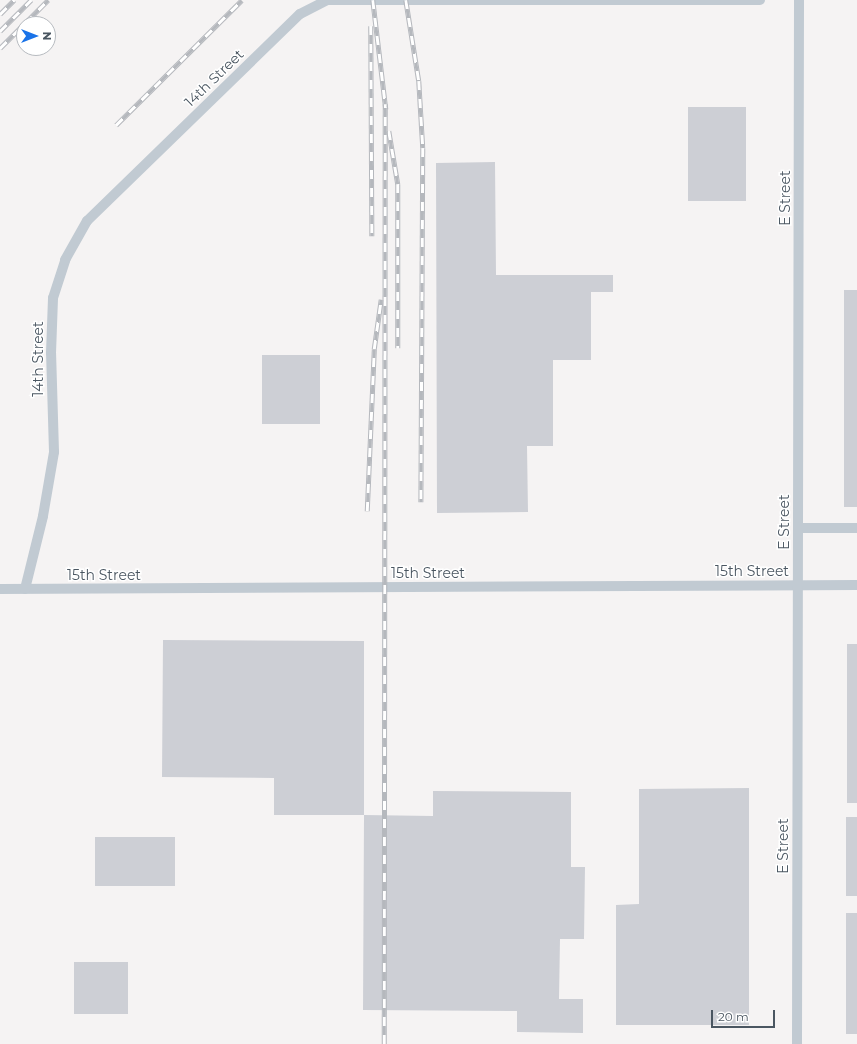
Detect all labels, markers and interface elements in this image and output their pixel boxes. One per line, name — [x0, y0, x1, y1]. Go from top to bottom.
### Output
north arrow — [16, 16, 56, 56]
text: N — [40, 32, 54, 40]
street label: 14th Street — [181, 46, 247, 110]
street label: E Street — [777, 170, 793, 226]
street label: 14th Street — [30, 321, 46, 397]
street label: E Street — [776, 494, 792, 550]
street label: 15th Street — [715, 563, 789, 579]
street label: 15th Street — [391, 565, 465, 581]
street label: 15th Street — [67, 567, 141, 583]
street label: E Street — [775, 818, 791, 874]
scale bar — [713, 1002, 777, 1028]
text: 20 m — [718, 1009, 749, 1024]

